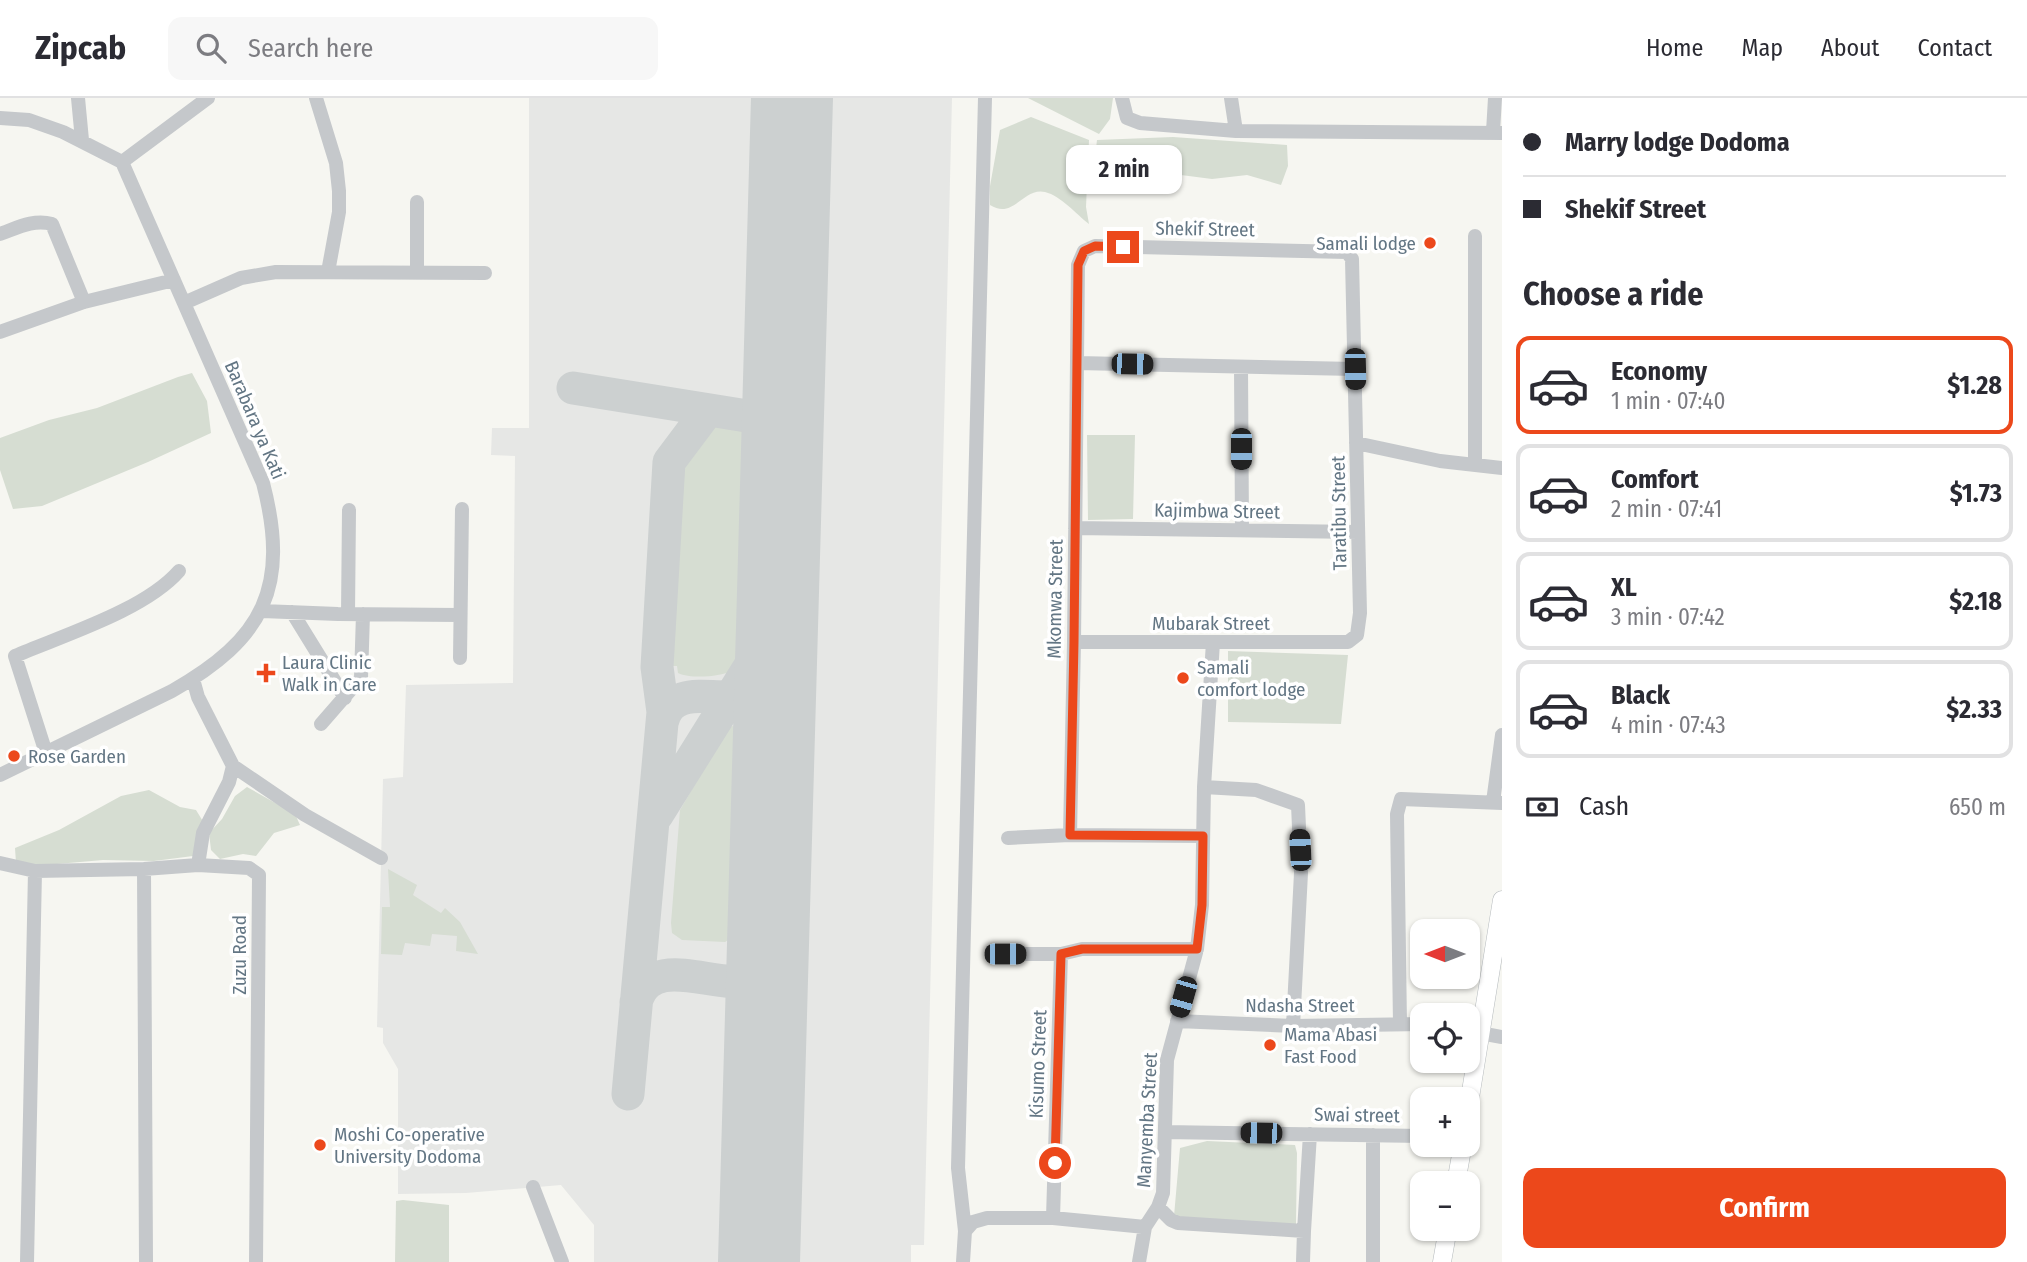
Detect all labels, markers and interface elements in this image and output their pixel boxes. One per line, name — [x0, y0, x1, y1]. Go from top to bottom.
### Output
search box — [168, 17, 658, 80]
text: Zipcab — [35, 28, 126, 68]
icon: search — [192, 29, 230, 67]
text: Search here — [248, 33, 373, 64]
text: Home — [1646, 34, 1703, 62]
text: Map — [1741, 34, 1783, 62]
text: About — [1821, 34, 1879, 62]
text: Contact — [1917, 34, 1992, 62]
text: Marry lodge Dodoma — [1565, 127, 1790, 158]
callout: 2 min — [1065, 145, 1181, 194]
text: 2 min — [1099, 155, 1150, 183]
text: Shekif Street — [1565, 194, 1706, 225]
street label: Shekif Street — [1155, 217, 1256, 241]
route end — [1107, 231, 1139, 263]
place label: Samali lodge — [1316, 232, 1416, 255]
marker: Samali lodge — [1422, 235, 1438, 251]
text: Choose a ride — [1523, 275, 1704, 313]
car — [1345, 348, 1366, 390]
car — [1111, 353, 1154, 375]
icon: car — [1527, 354, 1590, 417]
text: Economy — [1611, 356, 1707, 387]
street label: Barabara ya Kati — [220, 357, 290, 483]
text: $1.28 — [1947, 370, 2002, 401]
text: 1 min · 07:40 — [1611, 387, 1725, 415]
car — [1231, 428, 1252, 470]
street label: Taratibu Street — [1326, 455, 1351, 571]
icon: car — [1527, 462, 1590, 525]
text: Comfort — [1611, 464, 1699, 495]
text: $1.73 — [1950, 478, 2002, 509]
text: 2 min · 07:41 — [1611, 495, 1722, 523]
street label: Kajimbwa Street — [1154, 498, 1281, 524]
street label: Mkomwa Street — [1042, 538, 1068, 659]
icon: car — [1527, 570, 1590, 633]
text: XL — [1611, 572, 1637, 603]
text: $2.18 — [1949, 586, 2002, 617]
text: 3 min · 07:42 — [1611, 603, 1725, 631]
street label: Mubarak Street — [1152, 612, 1271, 635]
place label: Laura Clinic Walk in Care — [282, 651, 377, 696]
place label: Samali comfort lodge — [1197, 656, 1305, 701]
marker: Laura Clinic Walk in Care — [256, 663, 276, 683]
marker: Samali comfort lodge — [1175, 670, 1191, 686]
icon: car — [1527, 678, 1590, 741]
text: Black — [1611, 680, 1670, 711]
text: $2.33 — [1946, 694, 2002, 725]
text: 4 min · 07:43 — [1611, 711, 1726, 739]
place label: Rose Garden — [28, 745, 126, 768]
marker: Rose Garden — [6, 748, 22, 764]
icon: cash — [1523, 788, 1561, 826]
text: Cash — [1579, 791, 1629, 822]
text: 650 m — [1949, 793, 2006, 821]
car — [1289, 828, 1312, 872]
street label: Zuzu Road — [228, 915, 251, 995]
north arrow — [1410, 919, 1480, 989]
map controls — [1410, 919, 1480, 1241]
car — [985, 944, 1027, 965]
car — [1168, 974, 1199, 1020]
street label: Ndasha Street — [1245, 994, 1356, 1017]
button: locate — [1410, 1003, 1480, 1073]
street label: Kisumo Street — [1025, 1009, 1051, 1119]
place label: Mama Abasi Fast Food — [1284, 1023, 1377, 1068]
marker: Mama Abasi Fast Food — [1262, 1037, 1278, 1053]
street label: Manyemba Street — [1132, 1051, 1162, 1188]
button: + — [1410, 1087, 1480, 1157]
street label: Swai street — [1314, 1103, 1401, 1127]
car — [1240, 1122, 1283, 1144]
place label: Moshi Co-operative University Dodoma — [334, 1123, 485, 1168]
marker: Moshi Co-operative University Dodoma — [312, 1137, 328, 1153]
route start — [1039, 1147, 1071, 1179]
button: Confirm — [1523, 1168, 2006, 1248]
button: − — [1410, 1171, 1480, 1241]

